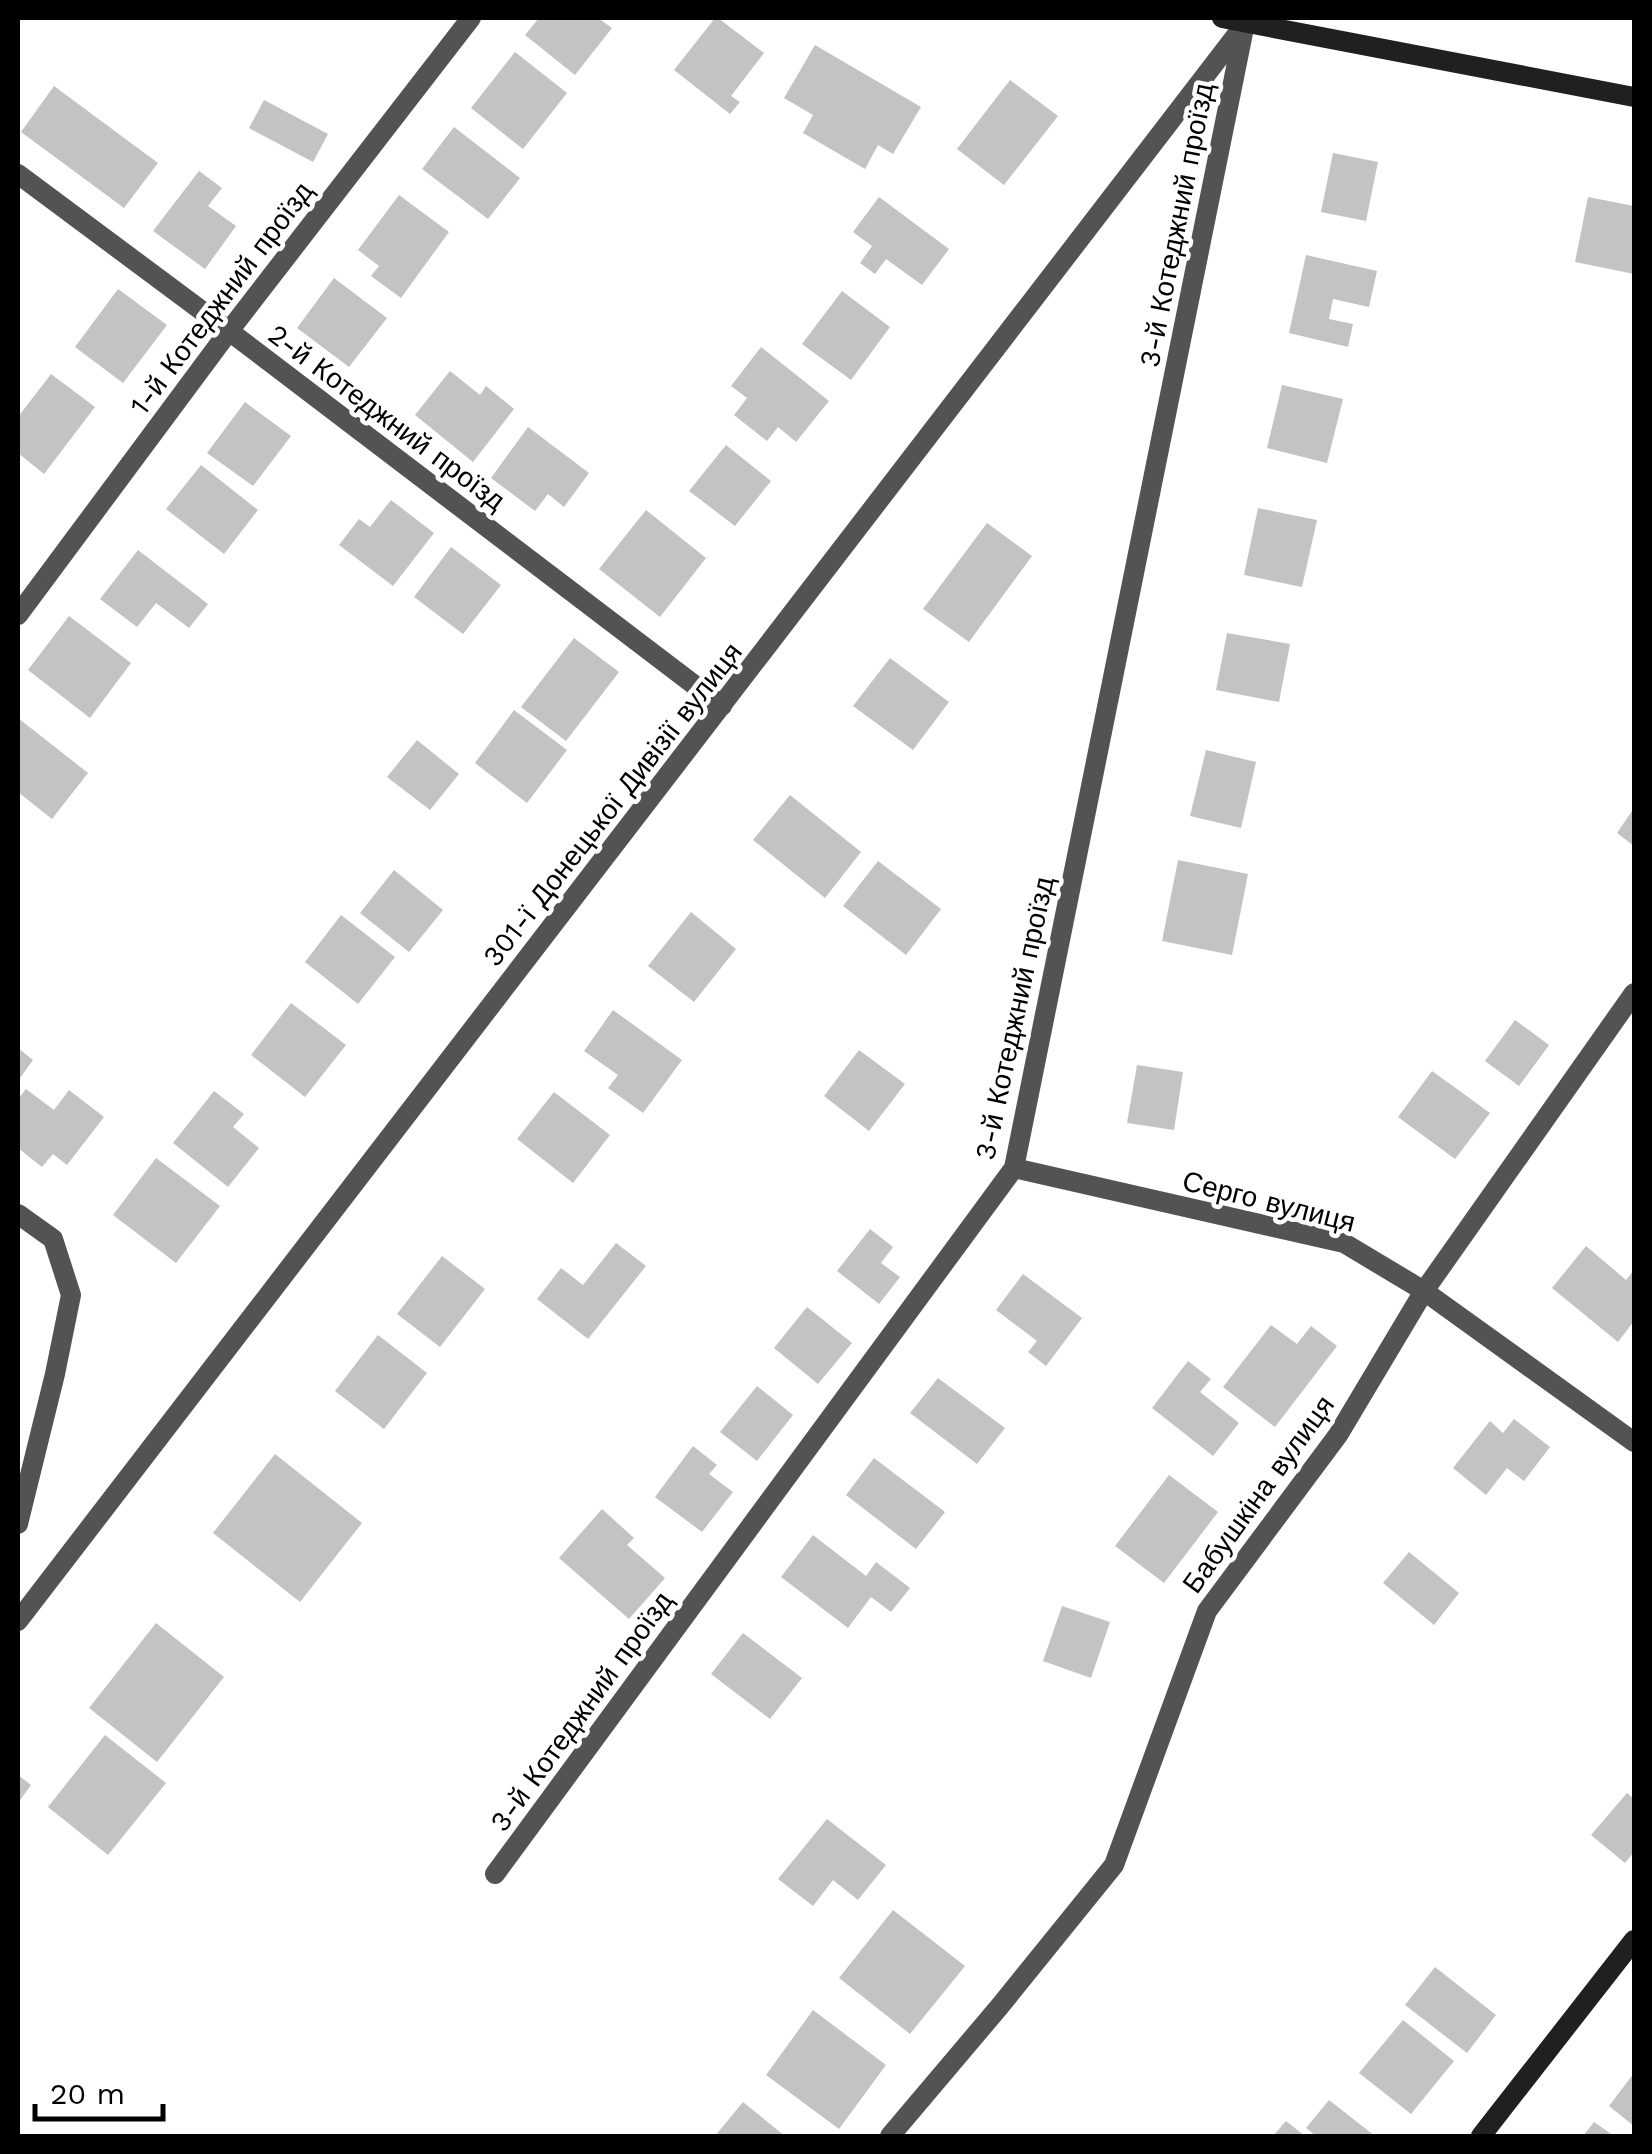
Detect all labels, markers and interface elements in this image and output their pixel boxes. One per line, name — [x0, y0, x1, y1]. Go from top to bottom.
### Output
street label: 3-й Котеджний проїзд — [1133, 80, 1220, 370]
street label: 1-й Котеджний проїзд — [123, 175, 320, 421]
street label: 2-й Котеджний проїзд — [262, 318, 512, 517]
street label: 301-ї Донецької Дивізії вулиця — [476, 636, 749, 973]
street label: 3-й Котеджний проїзд — [968, 874, 1061, 1163]
street label: Серго вулиця — [1179, 1164, 1359, 1239]
street label: Бабушкіна вулиця — [1176, 1389, 1341, 1599]
street label: 3-й Котеджний проїзд — [483, 1585, 680, 1838]
scale bar — [35, 2059, 162, 2121]
text: 20 m — [50, 2076, 125, 2111]

